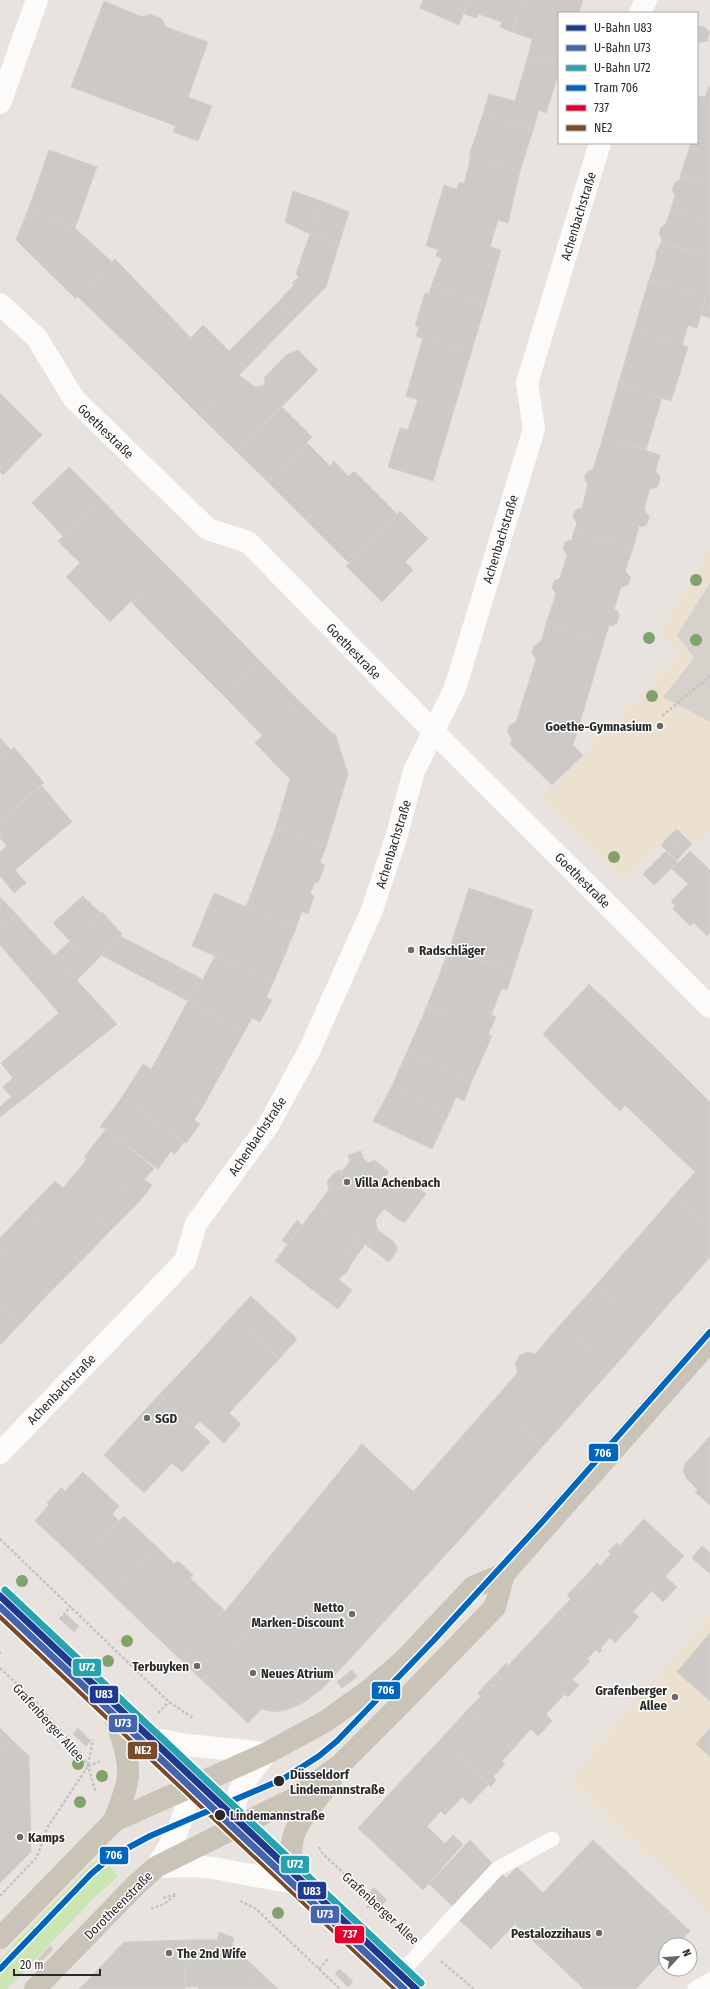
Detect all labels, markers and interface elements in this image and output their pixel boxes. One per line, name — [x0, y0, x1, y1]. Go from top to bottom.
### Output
legend — [558, 12, 698, 144]
text: U-Bahn U83 — [594, 21, 652, 35]
text: U-Bahn U73 — [594, 41, 651, 55]
text: U-Bahn U72 — [594, 61, 650, 75]
text: Tram 706 — [594, 81, 638, 95]
text: 737 — [594, 101, 609, 115]
text: NE2 — [594, 121, 612, 135]
street label: Achenbachstraße — [558, 170, 599, 262]
street label: Goethestraße — [75, 401, 137, 462]
street label: Achenbachstraße — [480, 493, 521, 585]
street label: Goethestraße — [323, 620, 384, 682]
place label: Goethe-Gymnasium — [545, 719, 652, 734]
marker: Goethe-Gymnasium — [655, 721, 665, 731]
street label: Achenbachstraße — [373, 798, 414, 890]
street label: Goethestraße — [552, 850, 613, 911]
place label: Radschläger — [419, 943, 485, 958]
marker: Radschläger — [406, 945, 416, 955]
street label: Achenbachstraße — [226, 1094, 289, 1179]
place label: Villa Achenbach — [354, 1175, 440, 1190]
marker: Villa Achenbach — [342, 1177, 352, 1187]
street label: Achenbachstraße — [24, 1351, 99, 1428]
place label: SGD — [155, 1411, 177, 1426]
marker: SGD — [142, 1413, 152, 1423]
line badge: 706 — [588, 1443, 619, 1462]
text: 706 — [595, 1447, 611, 1460]
place label: Netto Marken-Discount — [251, 1600, 344, 1630]
marker: Netto Marken-Discount — [347, 1609, 357, 1619]
line badge: U72 — [72, 1658, 102, 1677]
place label: Terbuyken — [132, 1659, 189, 1674]
text: U72 — [79, 1661, 95, 1674]
marker: Terbuyken — [192, 1661, 202, 1671]
place label: Neues Atrium — [261, 1666, 334, 1681]
marker: Neues Atrium — [248, 1668, 258, 1678]
street label: Grafenberger Allee — [10, 1680, 87, 1764]
line badge: 706 — [371, 1681, 401, 1700]
place label: Grafenberger Allee — [595, 1683, 667, 1713]
text: 706 — [378, 1684, 394, 1697]
line badge: U83 — [89, 1685, 119, 1704]
text: U83 — [95, 1688, 113, 1701]
marker: Grafenberger Allee — [670, 1692, 680, 1702]
line badge: U73 — [108, 1714, 138, 1733]
text: U73 — [115, 1717, 131, 1730]
line badge: NE2 — [127, 1741, 158, 1760]
text: NE2 — [135, 1744, 151, 1757]
place label: Düsseldorf Lindemannstraße — [290, 1767, 385, 1797]
marker: Düsseldorf Lindemannstraße — [272, 1774, 286, 1788]
marker: Lindemannstraße — [213, 1808, 227, 1822]
place label: Lindemannstraße — [230, 1808, 325, 1823]
place label: Kamps — [28, 1830, 65, 1845]
marker: Kamps — [15, 1832, 25, 1842]
line badge: 706 — [99, 1846, 129, 1865]
text: 706 — [106, 1849, 122, 1862]
line badge: U72 — [280, 1855, 310, 1874]
text: U72 — [287, 1858, 303, 1871]
street label: Dorotheenstraße — [81, 1868, 155, 1942]
street label: Grafenberger Allee — [339, 1869, 422, 1948]
line badge: U83 — [297, 1881, 327, 1900]
text: U83 — [303, 1885, 321, 1898]
line badge: U73 — [310, 1905, 340, 1924]
text: U73 — [317, 1908, 333, 1921]
line badge: 737 — [334, 1925, 365, 1944]
place label: Pestalozzihaus — [511, 1926, 591, 1941]
text: 737 — [343, 1928, 358, 1941]
marker: Pestalozzihaus — [594, 1928, 604, 1938]
north arrow — [658, 1937, 698, 1977]
place label: The 2nd Wife — [177, 1946, 247, 1961]
text: N — [679, 1947, 694, 1959]
marker: The 2nd Wife — [164, 1948, 174, 1958]
scale bar — [14, 1951, 100, 1977]
text: 20 m — [20, 1958, 44, 1972]

